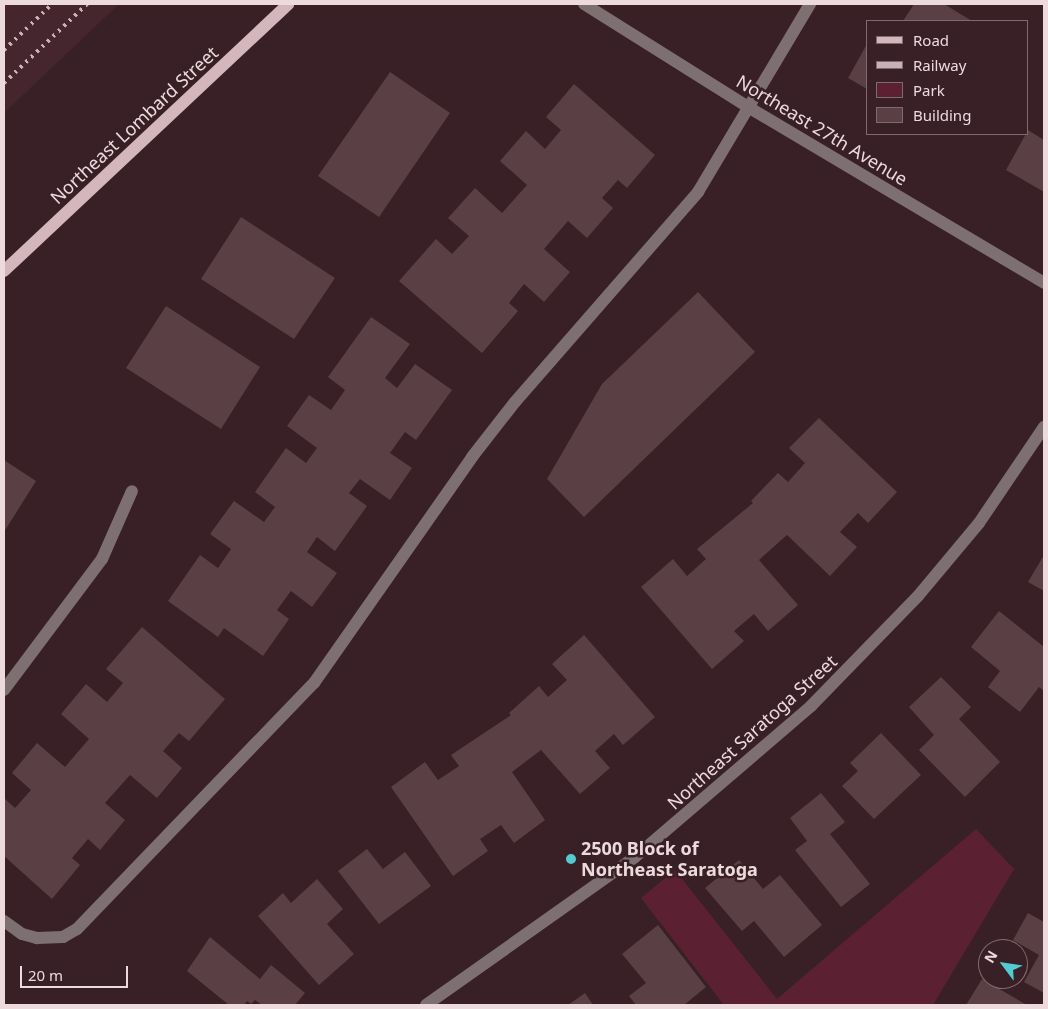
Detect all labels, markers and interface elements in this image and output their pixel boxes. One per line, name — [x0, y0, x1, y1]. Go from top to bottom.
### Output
legend — [866, 20, 1028, 135]
text: Road — [913, 30, 949, 50]
street label: Northeast Lombard Street — [46, 42, 222, 208]
text: Railway — [913, 55, 966, 75]
street label: Northeast 27th Avenue — [733, 70, 911, 190]
text: Park — [913, 80, 945, 100]
text: Building — [913, 105, 971, 125]
street label: Northeast Saratoga Street — [663, 650, 841, 814]
place label: 2500 Block of Northeast Saratoga — [581, 838, 758, 881]
marker: 2500 Block of Northeast Saratoga — [565, 853, 577, 865]
north arrow — [978, 939, 1028, 989]
text: N — [979, 947, 1002, 966]
scale bar — [22, 956, 130, 988]
text: 20 m — [28, 965, 63, 985]

